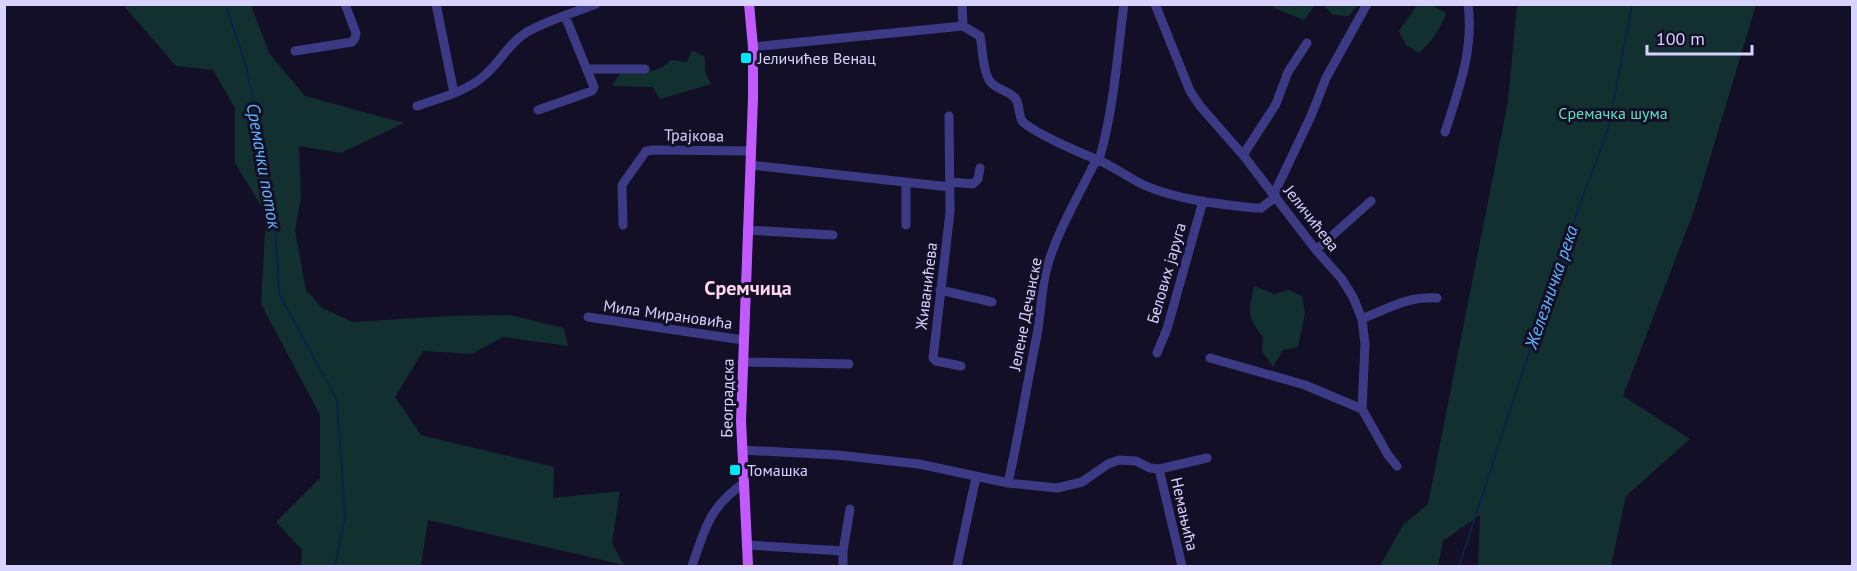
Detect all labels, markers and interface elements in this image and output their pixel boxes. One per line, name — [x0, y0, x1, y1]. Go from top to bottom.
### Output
scale bar — [1647, 18, 1752, 56]
text: 100 m — [1656, 27, 1705, 50]
place label: Јеличићев Венац — [757, 48, 876, 68]
marker: Јеличићев Венац — [739, 51, 753, 65]
water label: Сремачки поток — [242, 101, 286, 231]
park label: Сремачка шума — [1558, 103, 1668, 123]
street label: Трајкова — [664, 124, 724, 146]
street label: Јеличићева — [1279, 180, 1344, 255]
street label: Белових јаруга — [1142, 220, 1190, 326]
water label: Железничка река — [1519, 222, 1583, 353]
street label: Живанићева — [911, 241, 941, 332]
street label: Јелене Дечанске — [1004, 256, 1046, 373]
district label: Сремчица — [704, 275, 792, 301]
street label: Мила Мирановића — [602, 295, 734, 333]
street label: Београдска — [716, 358, 738, 438]
place label: Томашка — [747, 460, 808, 480]
marker: Томашка — [728, 463, 742, 477]
street label: Немањића — [1167, 475, 1203, 553]

